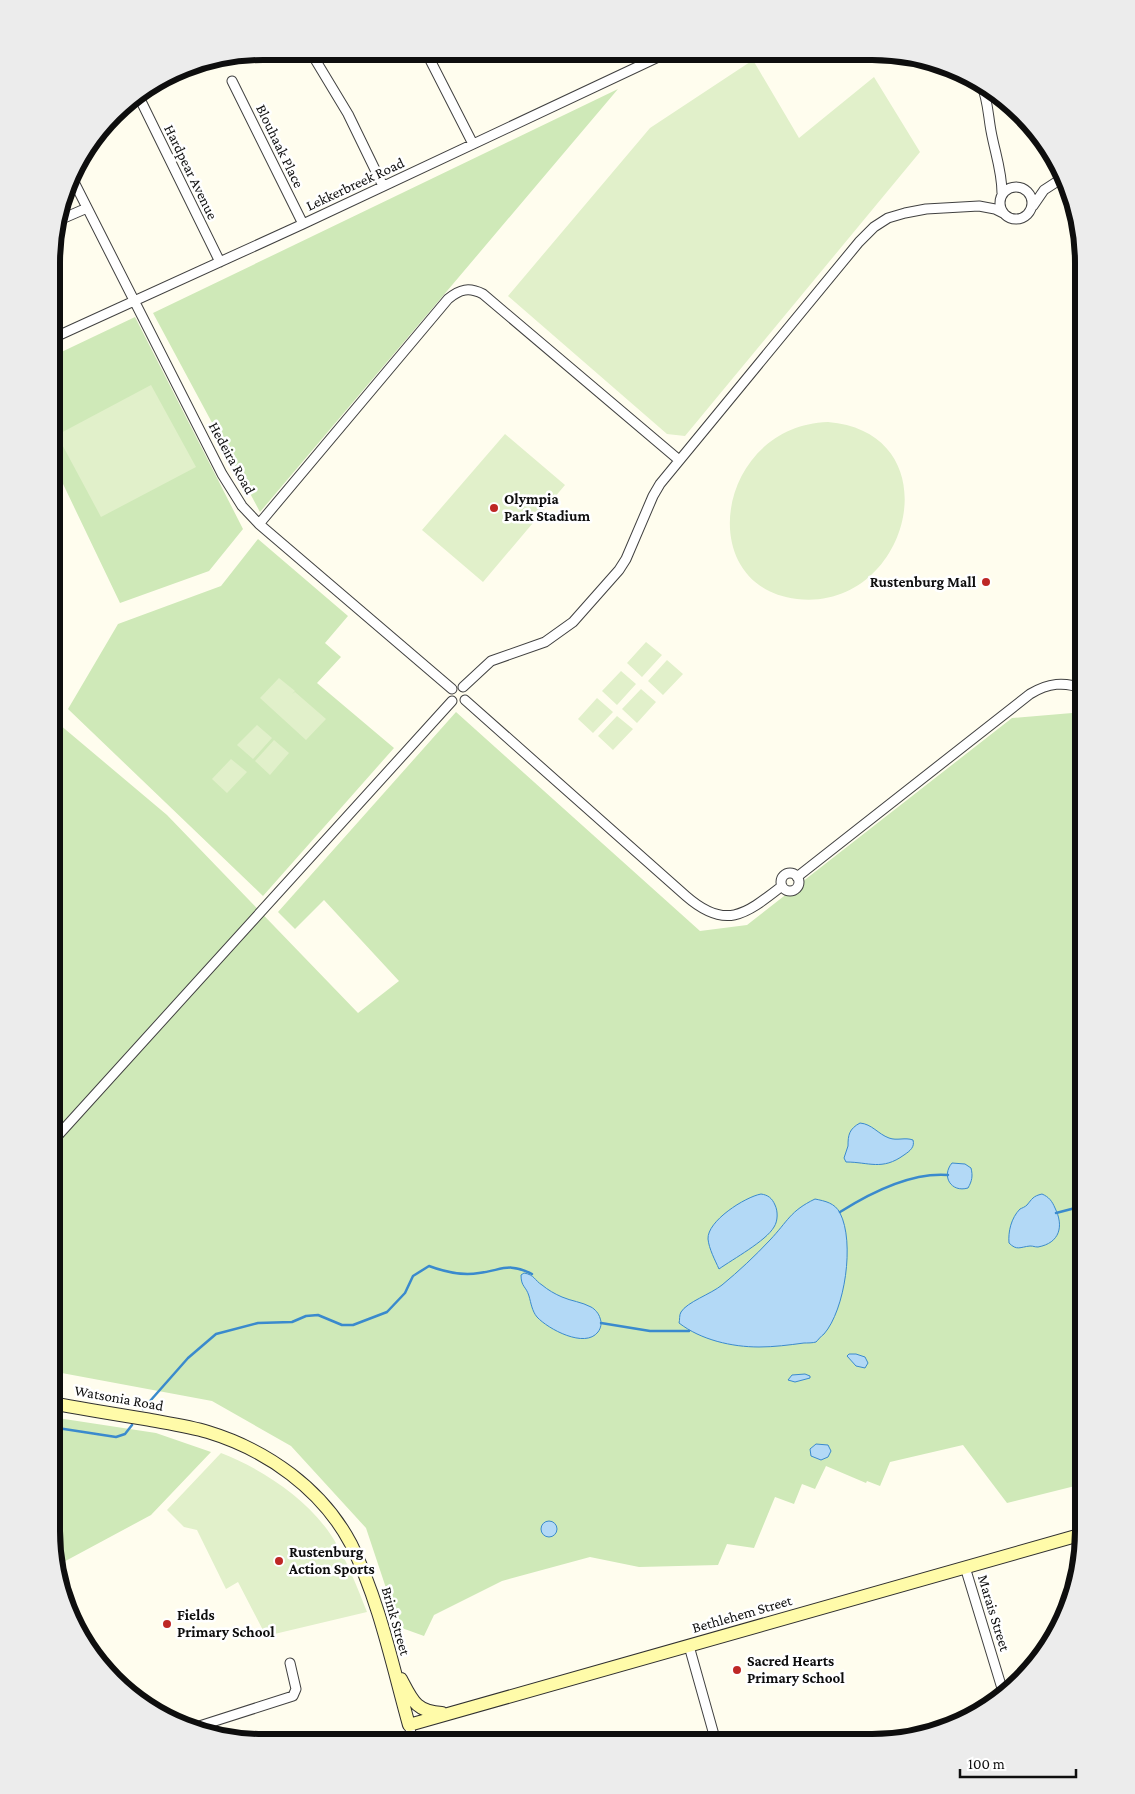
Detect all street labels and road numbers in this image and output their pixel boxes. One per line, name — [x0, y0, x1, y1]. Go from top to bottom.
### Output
street label: Blouhaak Place — [253, 102, 307, 191]
street label: Hardpear Avenue — [160, 122, 221, 223]
street label: Lekkerbreek Road — [303, 154, 407, 214]
street label: Hedeira Road — [206, 419, 258, 497]
street label: Watsonia Road — [73, 1382, 165, 1414]
street label: Marais Street — [975, 1573, 1014, 1654]
street label: Brink Street — [379, 1585, 414, 1658]
street label: Bethlehem Street — [690, 1592, 795, 1636]

